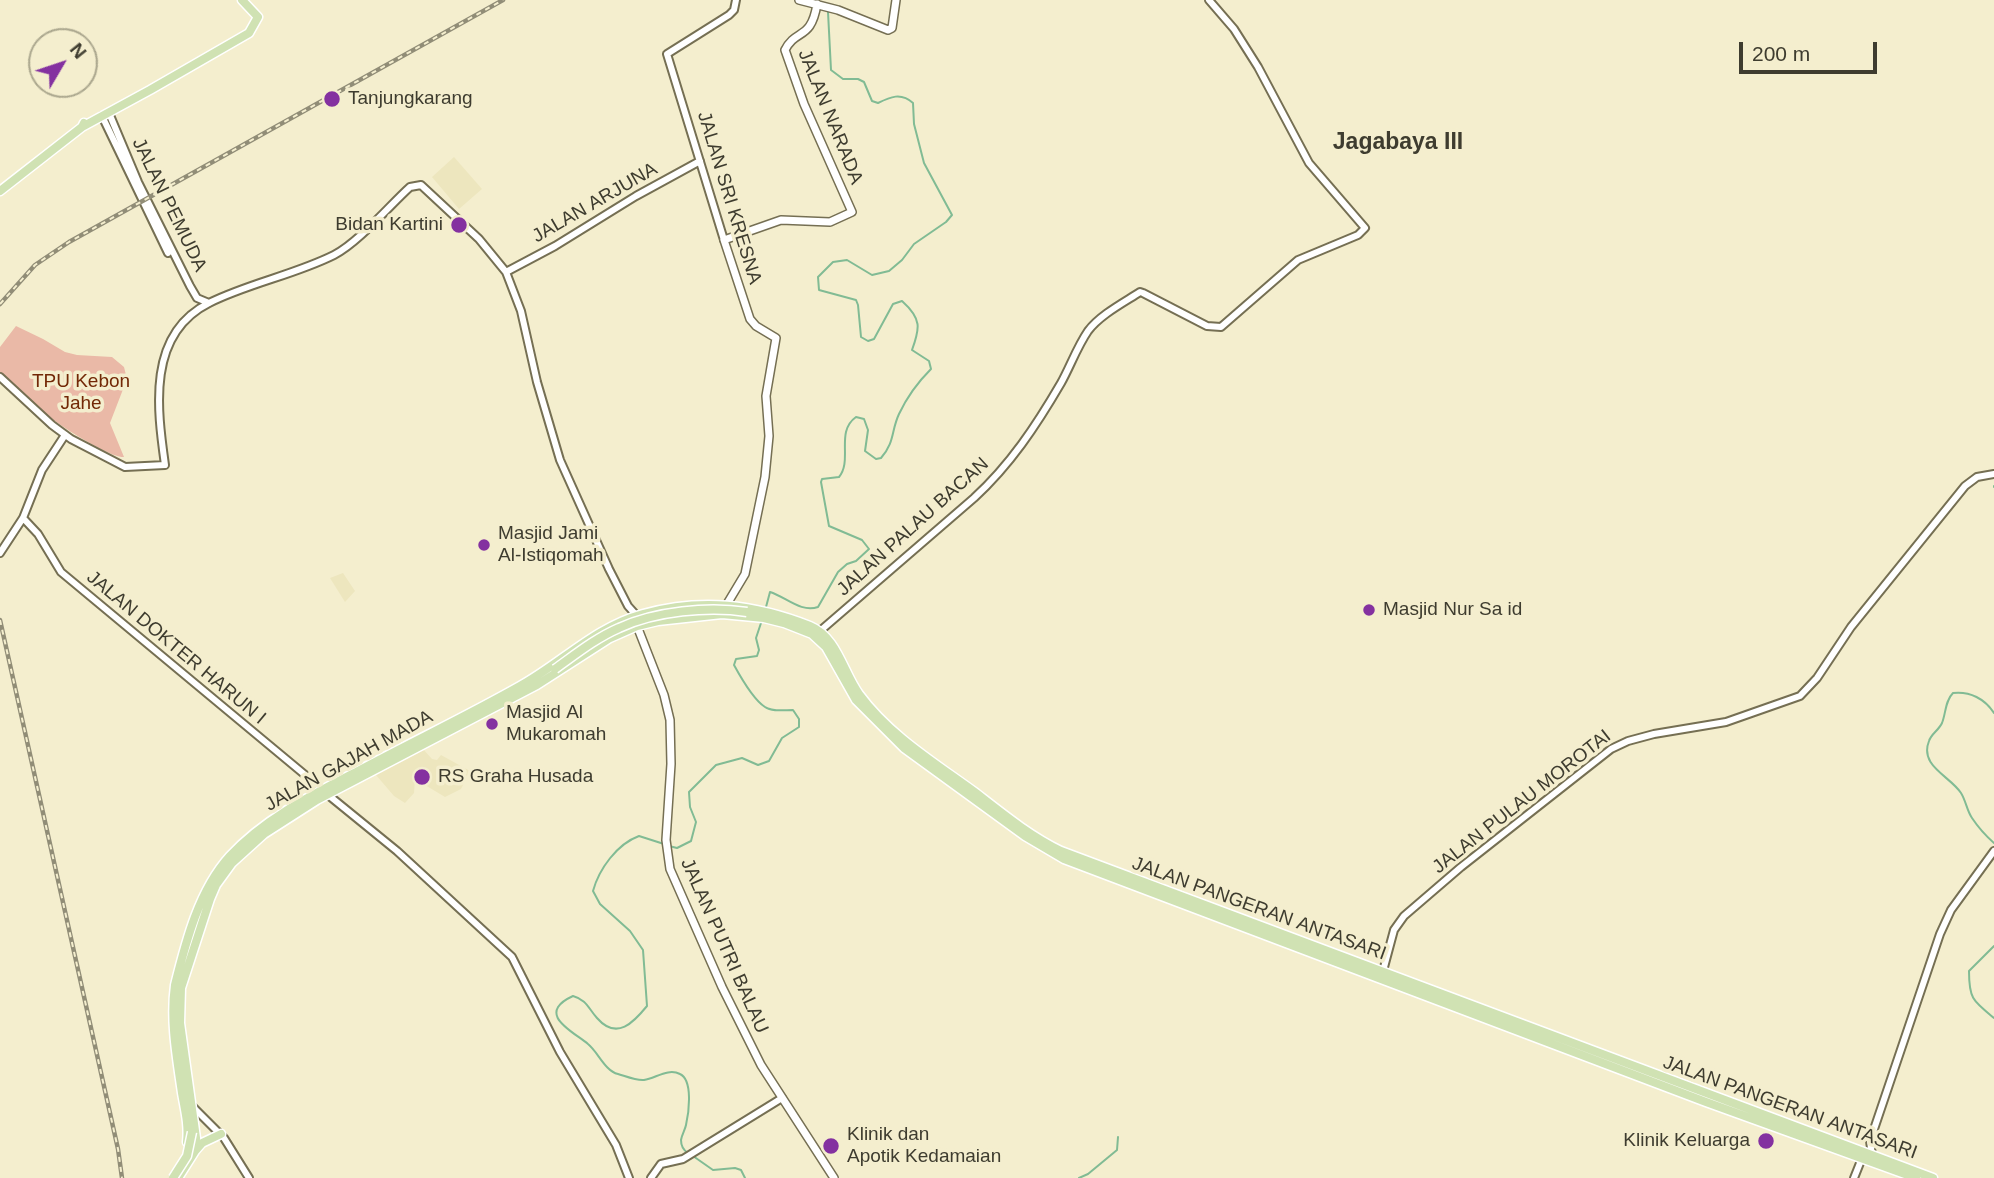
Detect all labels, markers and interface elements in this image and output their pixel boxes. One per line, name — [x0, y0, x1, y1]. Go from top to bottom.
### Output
north arrow — [28, 28, 98, 98]
scale bar — [1742, 28, 1880, 72]
text: N — [66, 39, 91, 63]
text: 200 m — [1752, 42, 1810, 65]
street label: JALAN NARADA — [793, 46, 867, 188]
place label: Tanjungkarang — [348, 88, 473, 110]
marker: Tanjungkarang — [322, 89, 342, 109]
street label: JALAN SRI KRESNA — [692, 109, 766, 287]
district label: Jagabaya III — [1333, 129, 1463, 157]
street label: JALAN PEMUDA — [127, 135, 211, 275]
street label: JALAN ARJUNA — [528, 158, 662, 248]
place label: Bidan Kartini — [335, 214, 443, 236]
marker: Bidan Kartini — [449, 215, 469, 235]
park label: TPU Kebon Jahe — [32, 371, 130, 415]
street label: JALAN PALAU BACAN — [833, 453, 993, 601]
place label: Masjid Jami Al-Istiqomah — [498, 523, 604, 567]
marker: Masjid Jami Al-Istiqomah — [476, 537, 492, 553]
street label: JALAN DOKTER HARUN I — [82, 566, 270, 730]
place label: Masjid Nur Sa id — [1383, 599, 1522, 621]
marker: Masjid Nur Sa id — [1361, 602, 1377, 618]
place label: Masjid Al Mukaromah — [506, 702, 606, 746]
street label: JALAN GAJAH MADA — [261, 705, 437, 817]
marker: Masjid Al Mukaromah — [484, 716, 500, 732]
street label: JALAN PULAU MOROTAI — [1428, 725, 1616, 879]
place label: RS Graha Husada — [438, 766, 593, 788]
marker: RS Graha Husada — [412, 767, 432, 787]
street label: JALAN PANGERAN ANTASARI — [1129, 852, 1389, 966]
street label: JALAN PUTRI BALAU — [675, 855, 773, 1037]
street label: JALAN PANGERAN ANTASARI — [1660, 1051, 1920, 1165]
place label: Klinik dan Apotik Kedamaian — [847, 1124, 1001, 1168]
place label: Klinik Keluarga — [1623, 1130, 1750, 1152]
marker: Klinik Keluarga — [1756, 1131, 1776, 1151]
marker: Klinik dan Apotik Kedamaian — [821, 1136, 841, 1156]

